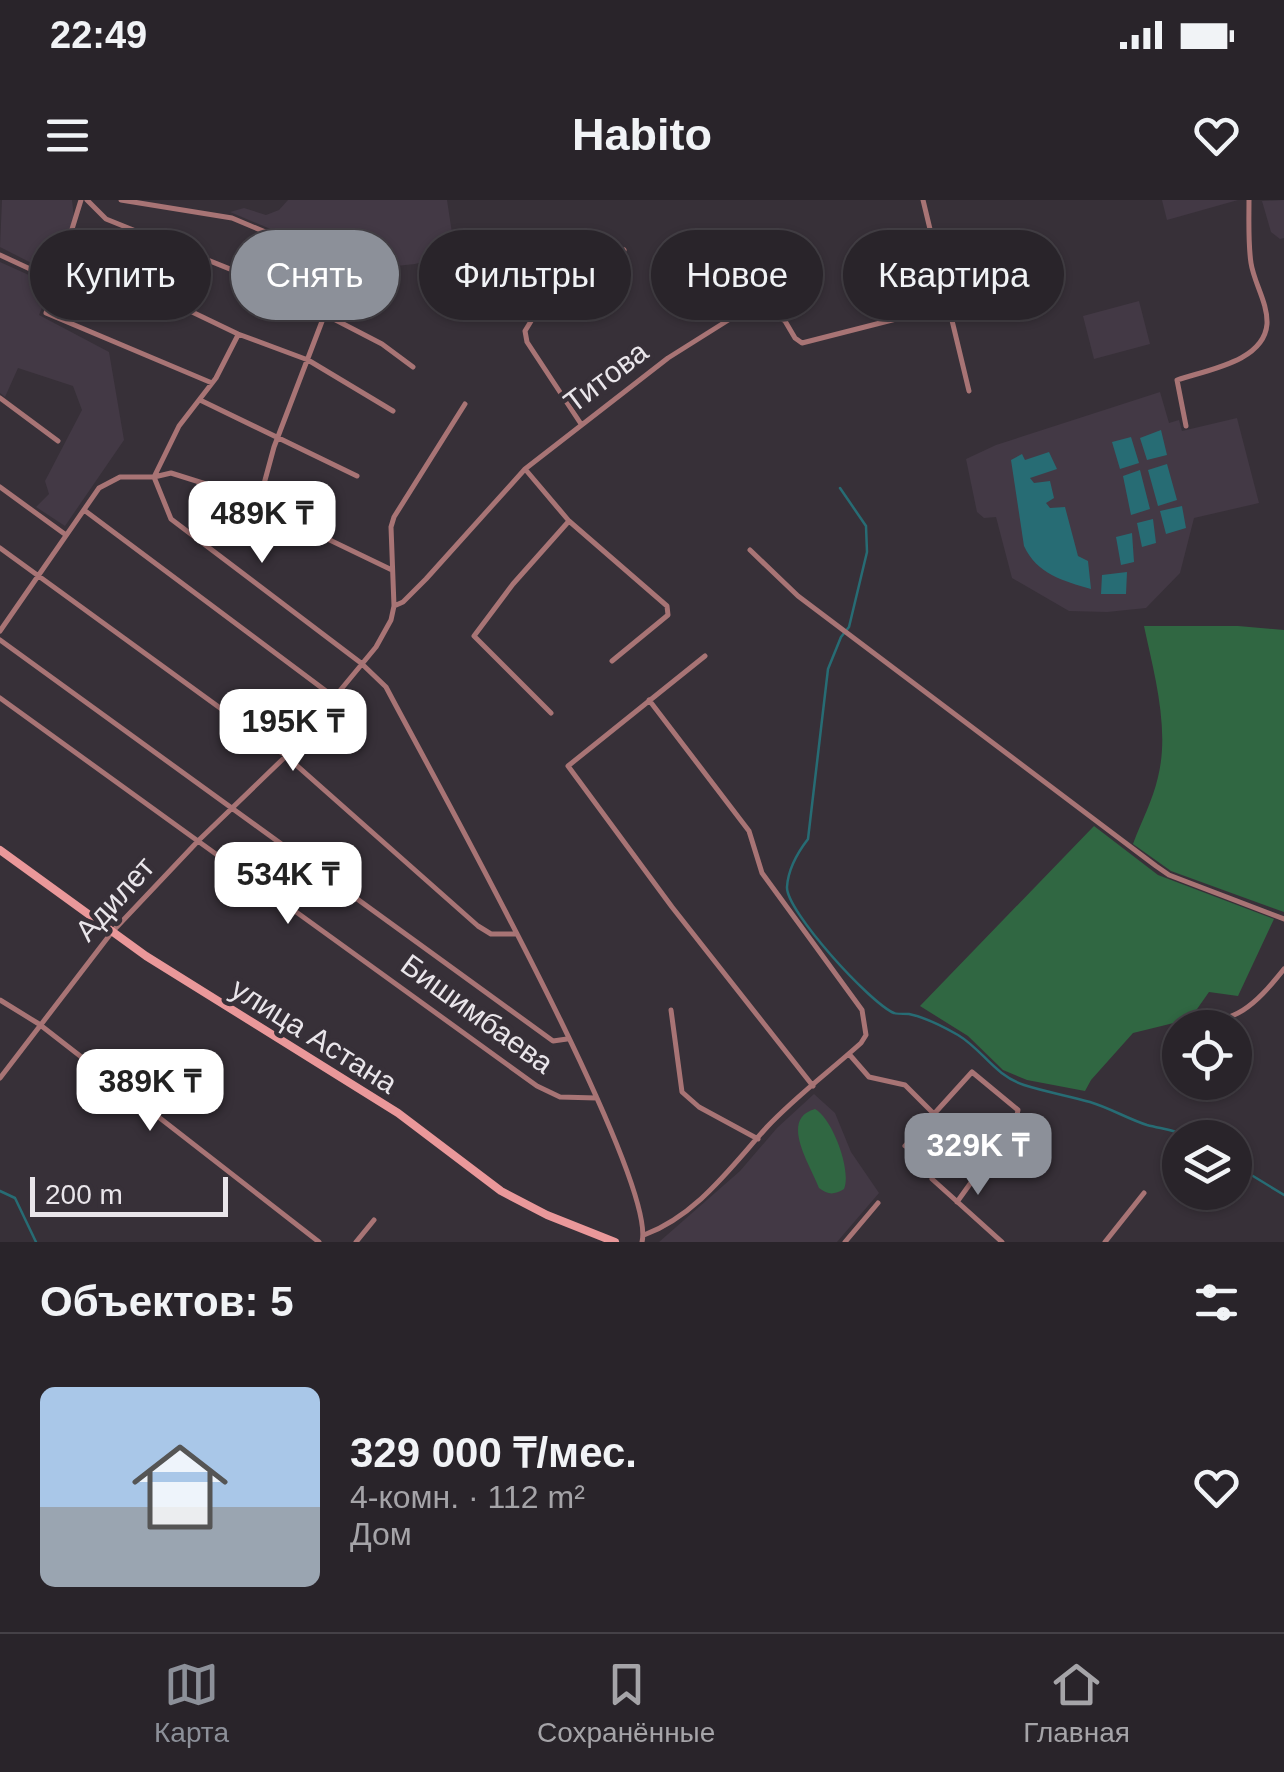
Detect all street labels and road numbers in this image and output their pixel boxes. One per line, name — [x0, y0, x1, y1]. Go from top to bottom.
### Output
street label: Титова — [557, 334, 654, 419]
street label: Адилет — [69, 850, 161, 947]
street label: Бишимбаева — [395, 947, 560, 1080]
street label: улица Астана — [225, 971, 403, 1100]

